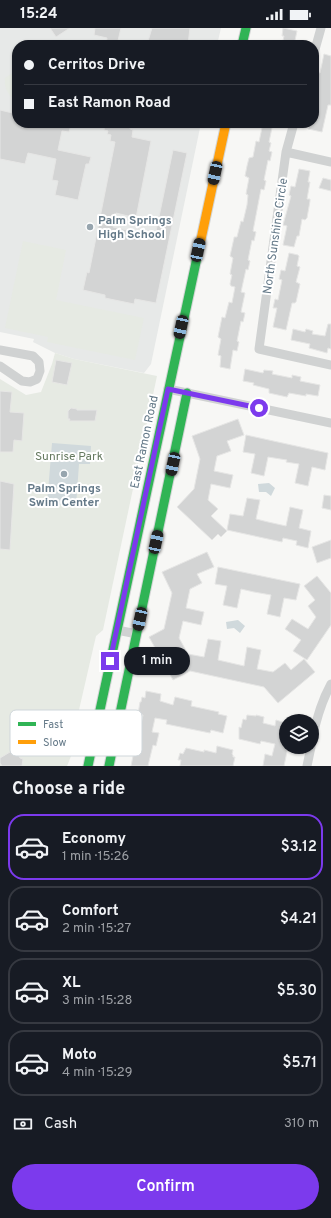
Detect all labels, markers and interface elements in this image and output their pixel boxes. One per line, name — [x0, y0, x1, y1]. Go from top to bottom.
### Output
text: 15:24 — [20, 5, 58, 24]
text: Cerritos Drive — [48, 56, 145, 75]
text: East Ramon Road — [48, 94, 171, 113]
car — [207, 160, 223, 186]
street label: North Sunshine Circle — [260, 177, 292, 295]
place label: Palm Springs High School — [98, 213, 172, 243]
marker: Palm Springs High School — [85, 222, 95, 232]
car — [190, 237, 206, 263]
car — [173, 314, 189, 340]
street label: East Ramon Road — [127, 394, 163, 490]
route start — [250, 399, 268, 417]
park label: Sunrise Park — [35, 449, 103, 465]
car — [165, 451, 181, 477]
marker: Palm Springs Swim Center — [59, 469, 69, 479]
place label: Palm Springs Swim Center — [27, 481, 101, 511]
car — [148, 529, 164, 555]
car — [132, 606, 148, 632]
callout: 1 min — [124, 647, 190, 675]
route end — [101, 652, 119, 670]
text: 1 min — [142, 653, 172, 669]
legend — [10, 710, 142, 756]
map controls — [279, 714, 319, 754]
button: layers — [279, 714, 319, 754]
text: Fast — [43, 718, 63, 732]
text: Slow — [43, 736, 66, 750]
text: Choose a ride — [12, 778, 125, 801]
icon: car — [14, 829, 50, 865]
text: Economy — [62, 830, 126, 849]
text: $3.12 — [281, 838, 317, 857]
text: 1 min · 15:26 — [62, 849, 129, 865]
icon: car — [14, 901, 50, 937]
text: Comfort — [62, 902, 119, 921]
text: $4.21 — [280, 910, 317, 929]
text: 2 min · 15:27 — [62, 921, 131, 937]
icon: car — [14, 973, 50, 1009]
text: XL — [62, 974, 80, 993]
text: $5.30 — [277, 982, 317, 1001]
text: 3 min · 15:28 — [62, 993, 132, 1009]
icon: car — [14, 1045, 50, 1081]
text: Moto — [62, 1046, 97, 1065]
text: $5.71 — [283, 1054, 317, 1073]
text: 4 min · 15:29 — [62, 1065, 132, 1081]
icon: cash — [12, 1113, 34, 1135]
text: Cash — [44, 1115, 77, 1134]
text: 310 m — [284, 1116, 319, 1132]
button: Confirm — [12, 1164, 319, 1210]

